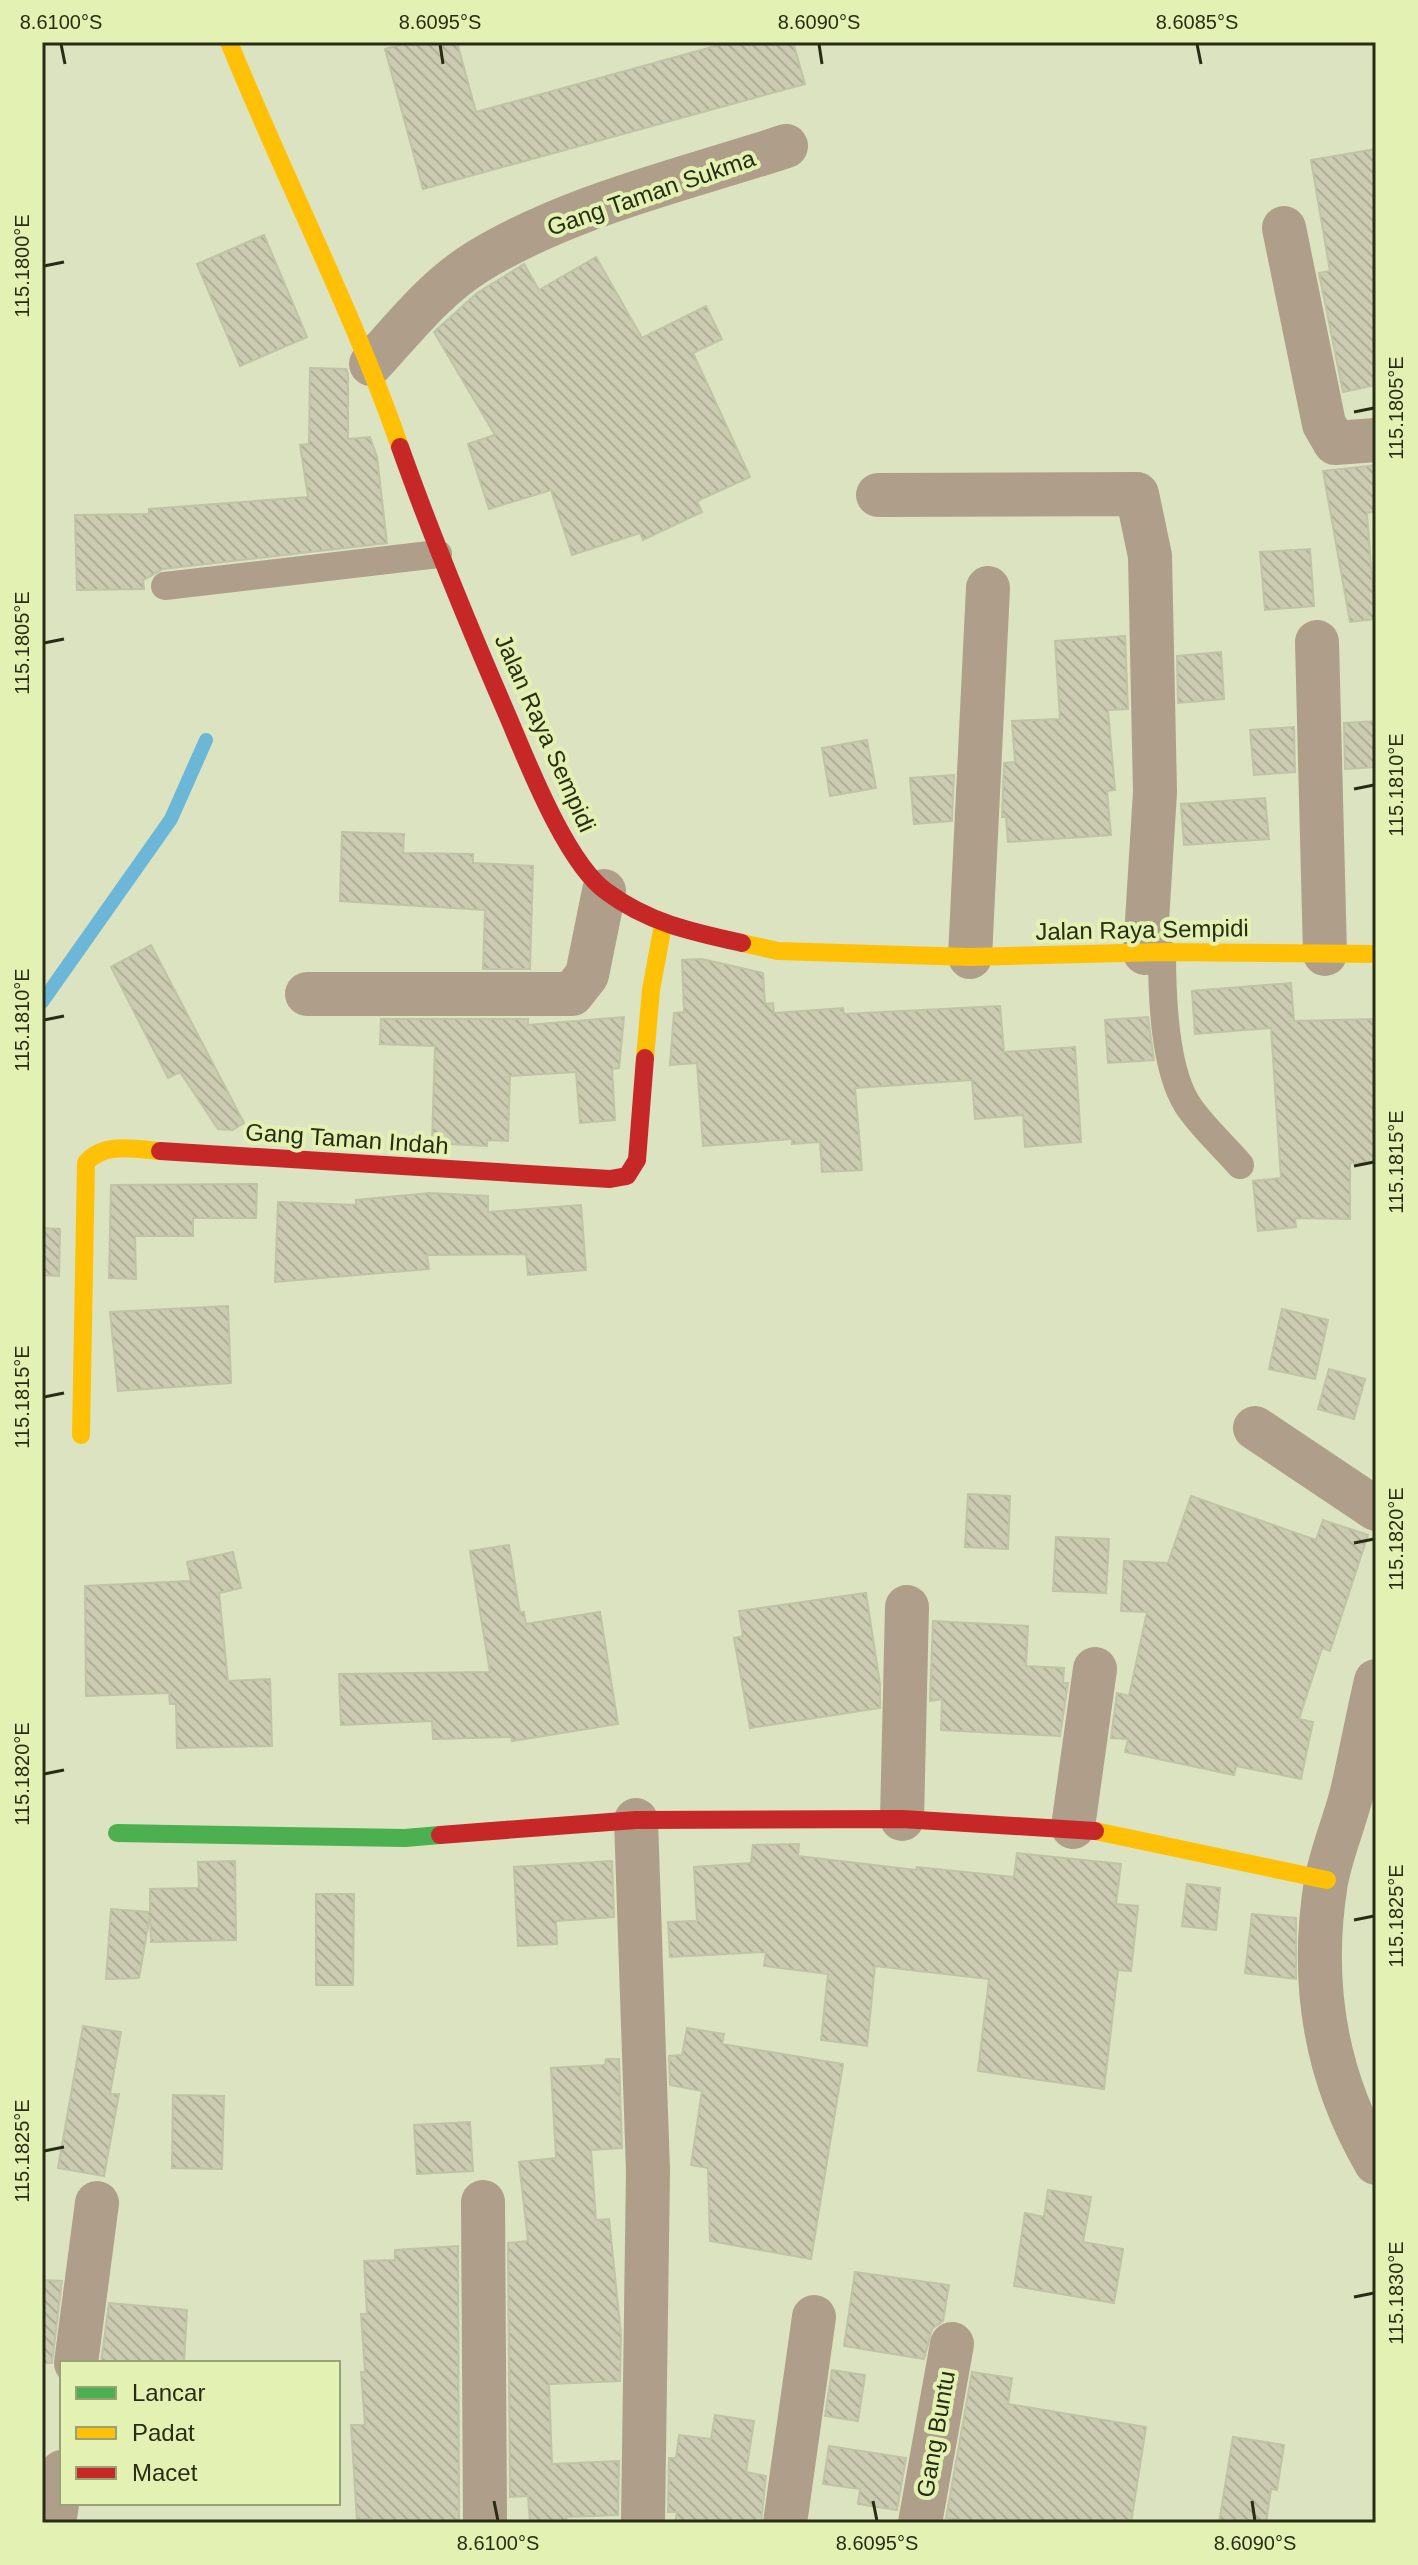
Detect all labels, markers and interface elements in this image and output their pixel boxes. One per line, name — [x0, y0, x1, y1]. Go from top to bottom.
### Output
text: 8.6100°S — [20, 11, 102, 33]
text: 8.6095°S — [399, 11, 481, 33]
text: 8.6090°S — [778, 11, 860, 33]
text: 8.6085°S — [1156, 11, 1238, 33]
street label: Gang Taman Sukma — [543, 144, 759, 241]
text: 115.1800°E — [11, 214, 33, 318]
text: 115.1805°E — [1385, 356, 1407, 460]
text: 115.1805°E — [11, 591, 33, 695]
street label: Jalan Raya Sempidi — [490, 630, 601, 836]
text: 115.1810°E — [1385, 733, 1407, 837]
street label: Jalan Raya Sempidi — [1035, 914, 1249, 945]
text: 115.1810°E — [11, 968, 33, 1072]
text: 115.1815°E — [1385, 1110, 1407, 1214]
street label: Gang Taman Indah — [244, 1118, 450, 1159]
text: 115.1815°E — [11, 1345, 33, 1449]
text: 115.1820°E — [1385, 1487, 1407, 1591]
text: 115.1820°E — [11, 1722, 33, 1826]
text: 115.1825°E — [1385, 1864, 1407, 1968]
text: 115.1825°E — [11, 2099, 33, 2203]
text: 115.1830°E — [1385, 2241, 1407, 2345]
legend — [60, 2361, 340, 2505]
street label: Gang Buntu — [911, 2368, 960, 2499]
text: Lancar — [132, 2379, 205, 2406]
text: Padat — [132, 2419, 195, 2446]
text: Macet — [132, 2459, 198, 2486]
text: 8.6100°S — [457, 2532, 539, 2554]
text: 8.6095°S — [836, 2532, 918, 2554]
text: 8.6090°S — [1214, 2532, 1296, 2554]

